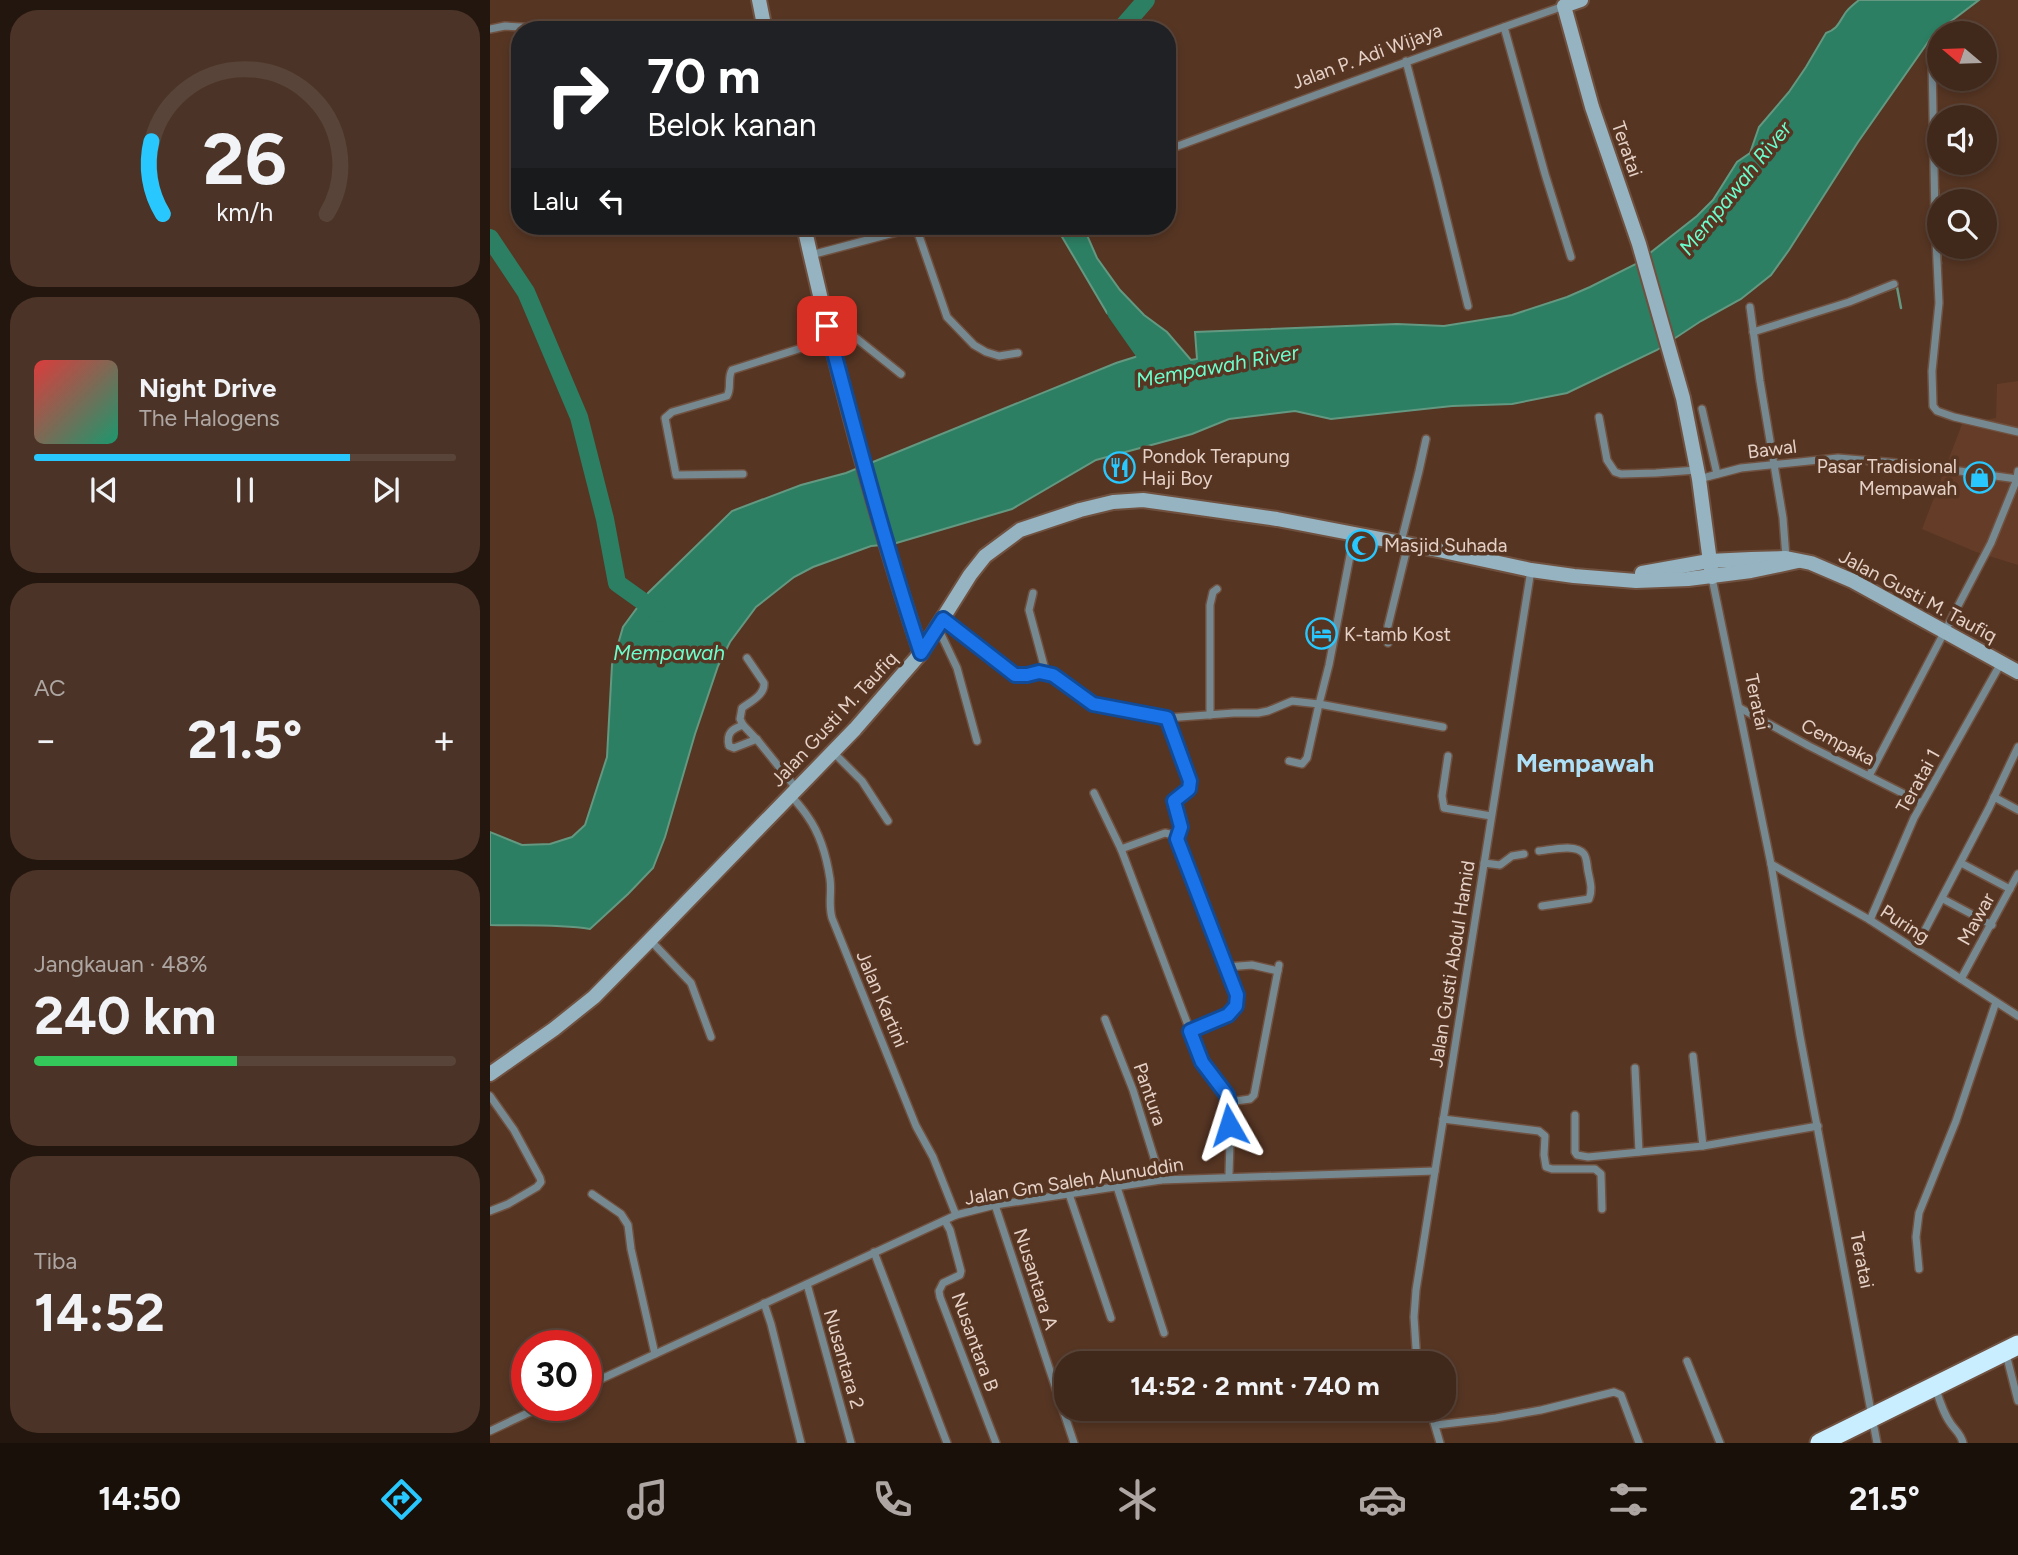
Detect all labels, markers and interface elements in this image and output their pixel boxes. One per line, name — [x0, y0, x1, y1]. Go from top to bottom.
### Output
street label: Jalan P. Adi Wijaya — [1289, 18, 1445, 94]
north arrow — [1927, 21, 1997, 91]
map controls — [1927, 21, 1997, 259]
text: 70 m — [647, 46, 760, 105]
icon: right — [532, 49, 623, 140]
button: sound — [1927, 105, 1997, 175]
text: Belok kanan — [647, 106, 817, 144]
water label: Mempawah River — [1673, 115, 1797, 260]
text: 26 — [203, 116, 287, 203]
street label: Teratai — [1607, 118, 1647, 180]
icon: left — [593, 182, 631, 220]
text: Lalu — [532, 185, 579, 217]
button: search — [1927, 189, 1997, 259]
text: km/h — [216, 197, 274, 227]
pin — [797, 296, 857, 356]
icon: arrive — [808, 307, 846, 345]
water label: Mempawah River — [1134, 339, 1301, 393]
text: Night Drive — [139, 372, 276, 404]
text: The Halogens — [139, 404, 280, 432]
street label: Bawal — [1746, 435, 1798, 463]
place label: Pondok Terapung Haji Boy — [1142, 445, 1290, 490]
restaurant icon: Pondok Terapung Haji Boy — [1102, 450, 1136, 484]
place label: Pasar Tradisional Mempawah — [1817, 455, 1957, 500]
shop icon: Pasar Tradisional Mempawah — [1963, 460, 1997, 494]
icon: previous — [85, 471, 123, 509]
icon: pause — [226, 471, 264, 509]
icon: next — [367, 471, 405, 509]
mosque icon: Masjid Suhada — [1344, 528, 1378, 562]
place label: Masjid Suhada — [1384, 534, 1507, 557]
street label: Jalan Gusti M. Taufiq — [1835, 545, 2001, 647]
hotel icon: K-tamb Kost — [1304, 617, 1338, 651]
place label: K-tamb Kost — [1344, 623, 1451, 646]
water label: Mempawah — [613, 640, 725, 665]
street label: Jalan Gusti M. Taufiq — [766, 647, 902, 791]
street label: Teratai — [1740, 672, 1774, 732]
text: AC — [34, 674, 66, 702]
text: 21.5° — [188, 709, 302, 771]
street label: Cempaka — [1797, 714, 1879, 770]
text: − — [34, 717, 58, 763]
text: + — [432, 717, 456, 763]
street label: Teratai 1 — [1891, 745, 1945, 817]
district label: Mempawah — [1516, 747, 1654, 779]
street label: Jalan Gusti Abdul Hamid — [1424, 859, 1480, 1069]
street label: Mawar — [1952, 888, 2000, 949]
street label: Puring — [1876, 900, 1934, 948]
street label: Jalan Kartini — [851, 947, 913, 1051]
text: Jangkauan · 48% — [34, 950, 208, 978]
text: 240 km — [34, 985, 216, 1047]
street label: Pantura — [1129, 1060, 1171, 1128]
position arrow — [1192, 1088, 1266, 1162]
street label: Jalan Gm Saleh Alunuddin — [963, 1152, 1185, 1210]
street label: Nusantara A — [1009, 1226, 1063, 1333]
street label: Teratai — [1845, 1230, 1879, 1290]
text: Tiba — [34, 1247, 77, 1275]
text: 14:52 — [34, 1282, 165, 1344]
street label: Nusantara B — [946, 1289, 1004, 1395]
street label: Nusantara 2 — [819, 1306, 869, 1412]
speed limit sign: 30 — [511, 1330, 602, 1421]
text: 14:52 · 2 mnt · 740 m — [1130, 1370, 1380, 1402]
icon: directions — [377, 1475, 426, 1524]
icon: music — [623, 1475, 672, 1524]
icon: phone — [868, 1475, 917, 1524]
icon: climate — [1113, 1475, 1162, 1524]
icon: car — [1358, 1475, 1407, 1524]
icon: filters — [1604, 1475, 1653, 1524]
text: 14:50 — [98, 1480, 181, 1518]
text: 21.5° — [1849, 1480, 1920, 1518]

